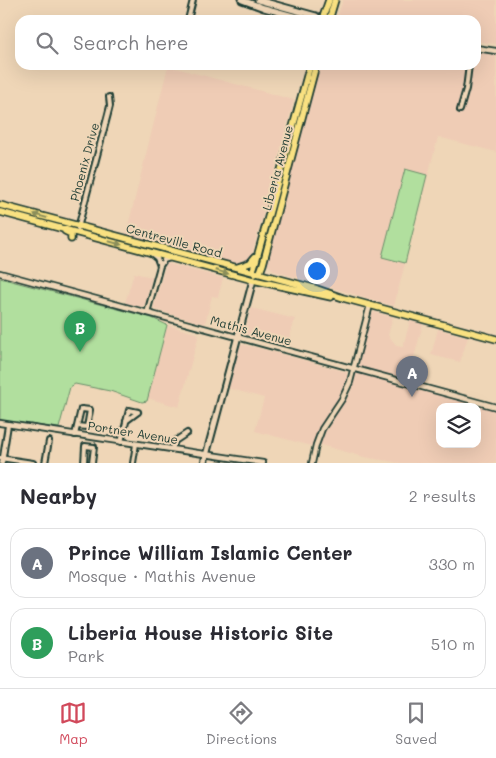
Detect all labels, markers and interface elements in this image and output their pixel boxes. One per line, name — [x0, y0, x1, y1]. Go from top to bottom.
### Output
search box — [15, 15, 481, 70]
icon: search — [33, 29, 61, 57]
text: Search here — [73, 30, 189, 55]
street label: Phoenix Drive — [66, 121, 102, 203]
street label: Liberia Avenue — [258, 123, 296, 212]
one-way arrow — [33, 211, 48, 219]
street label: Centreville Road — [125, 220, 224, 261]
one-way arrow — [107, 239, 122, 247]
your location — [304, 258, 330, 284]
one-way arrow — [214, 268, 230, 276]
pin: B — [64, 311, 96, 352]
street label: Mathis Avenue — [209, 311, 294, 349]
pin: A — [396, 356, 428, 397]
map controls — [436, 403, 481, 448]
button: layers — [436, 403, 481, 448]
street label: Portner Avenue — [87, 417, 179, 447]
text: Nearby — [20, 482, 97, 509]
text: 2 results — [409, 485, 476, 506]
text: Prince William Islamic Center — [68, 540, 352, 565]
text: A — [31, 553, 43, 574]
text: 330 m — [429, 553, 475, 574]
text: Mosque · Mathis Avenue — [68, 565, 256, 586]
text: Liberia House Historic Site — [68, 620, 333, 645]
text: B — [32, 633, 42, 654]
text: 510 m — [431, 633, 475, 654]
text: Park — [68, 645, 104, 666]
tab: Map — [59, 699, 88, 748]
tab: Directions — [206, 699, 277, 748]
tab: Saved — [395, 699, 437, 748]

